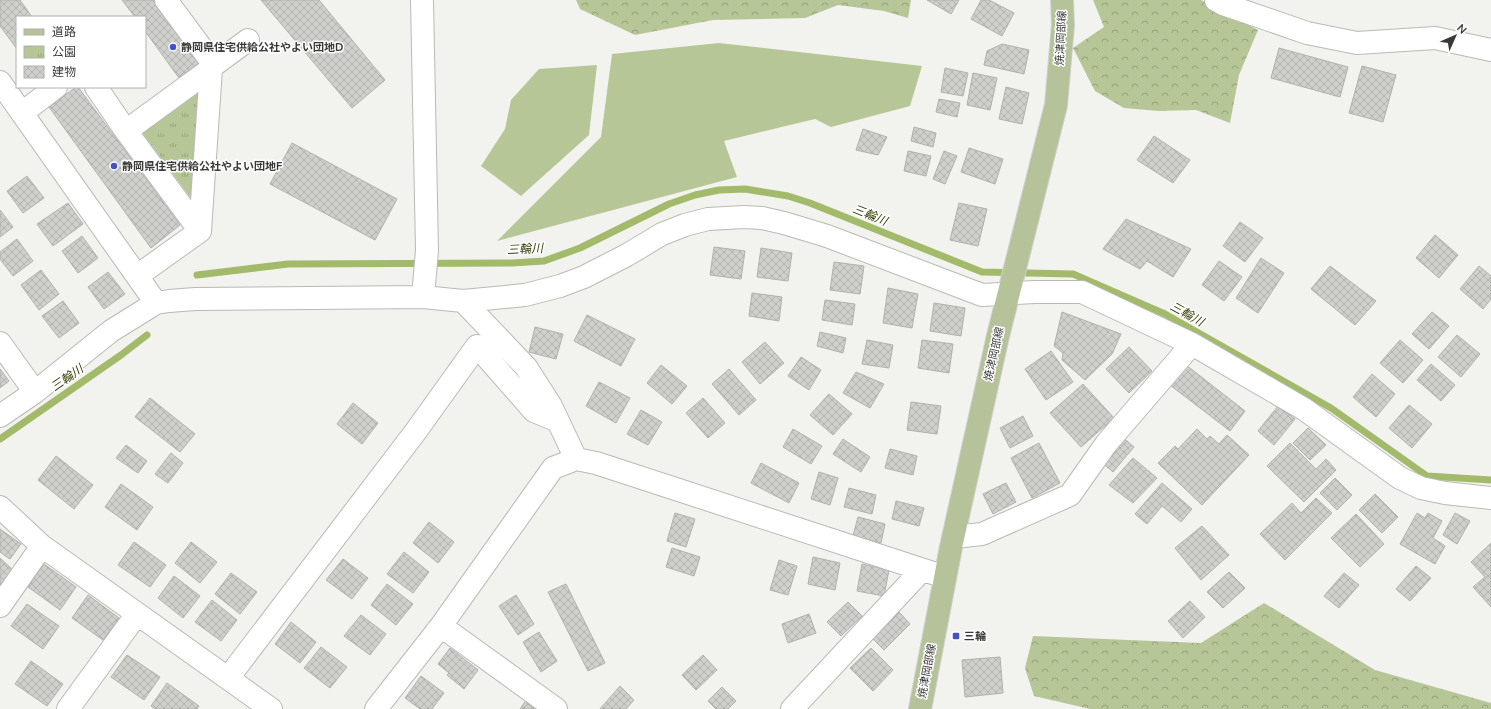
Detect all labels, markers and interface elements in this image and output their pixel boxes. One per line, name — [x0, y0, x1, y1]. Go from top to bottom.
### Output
street label: 焼津岡部線 — [1052, 10, 1070, 66]
legend — [16, 16, 146, 88]
north arrow — [1435, 16, 1475, 56]
text: N — [1454, 21, 1470, 37]
text: 道路 — [52, 24, 76, 40]
place label: 静岡県住宅供給公社やよい団地D — [181, 40, 343, 55]
marker: 静岡県住宅供給公社やよい団地D — [168, 42, 178, 52]
text: 公園 — [52, 44, 76, 60]
text: 建物 — [52, 64, 76, 80]
place label: 静岡県住宅供給公社やよい団地F — [122, 159, 282, 174]
marker: 静岡県住宅供給公社やよい団地F — [109, 161, 119, 171]
water label: 三輪川 — [850, 201, 892, 230]
water label: 三輪川 — [507, 240, 545, 258]
water label: 三輪川 — [1167, 298, 1208, 331]
street label: 焼津岡部線 — [981, 326, 1007, 382]
water label: 三輪川 — [48, 360, 88, 395]
place label: 三輪 — [964, 629, 987, 644]
marker: 三輪 — [951, 631, 961, 641]
street label: 焼津岡部線 — [914, 643, 940, 699]

